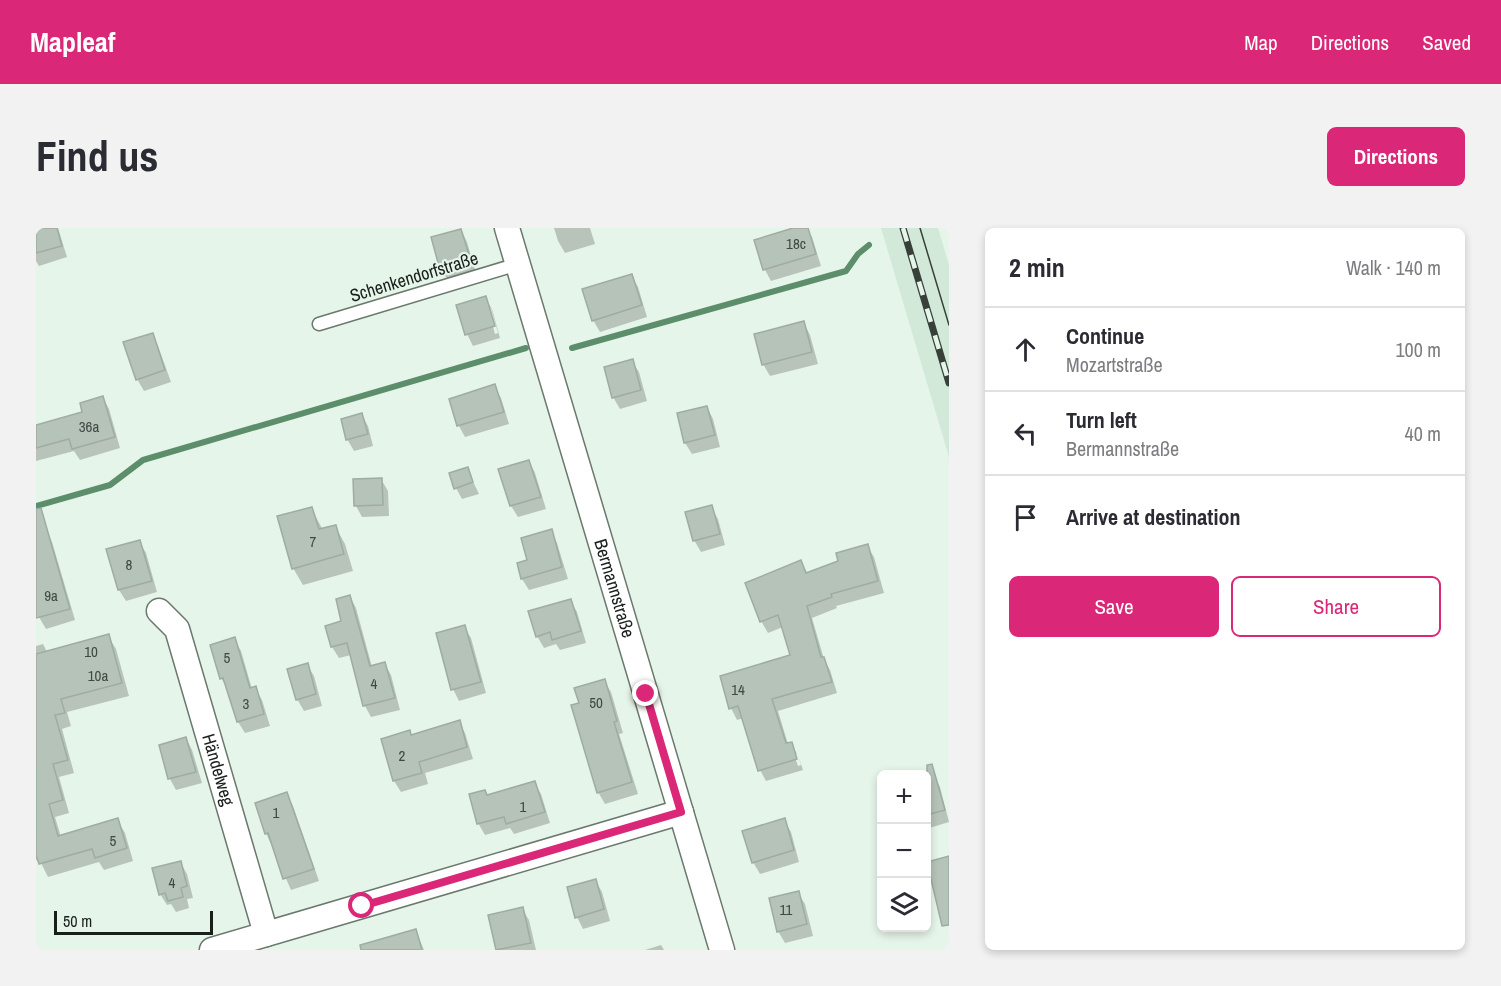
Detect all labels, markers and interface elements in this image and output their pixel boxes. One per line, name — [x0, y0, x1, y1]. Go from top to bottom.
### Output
text: Mapleaf — [30, 23, 115, 61]
text: Map — [1244, 28, 1278, 57]
text: Directions — [1311, 28, 1389, 57]
text: Saved — [1422, 28, 1471, 57]
button: Directions — [1327, 127, 1465, 186]
text: Find us — [36, 128, 158, 184]
house number: 18c — [786, 233, 806, 254]
street label: Schenkendorfstraße — [347, 245, 481, 308]
text: 2 min — [1009, 250, 1065, 285]
text: Walk · 140 m — [1346, 254, 1441, 281]
text: Continue — [1066, 321, 1144, 351]
icon: ahead — [1009, 333, 1042, 366]
text: 100 m — [1395, 336, 1441, 363]
text: Mozartstraße — [1066, 351, 1163, 378]
text: Turn left — [1066, 405, 1137, 435]
house number: 36a — [79, 416, 99, 437]
icon: left — [1009, 417, 1042, 450]
text: 40 m — [1405, 420, 1441, 447]
text: Bermannstraße — [1066, 435, 1179, 462]
icon: arrive — [1009, 501, 1042, 534]
text: Arrive at destination — [1066, 502, 1240, 532]
house number: 7 — [310, 531, 317, 552]
street label: Bermannstraße — [588, 536, 641, 641]
house number: 8 — [126, 554, 133, 575]
button: Save — [1009, 576, 1219, 637]
button: Share — [1231, 576, 1441, 637]
house number: 9a — [44, 585, 58, 606]
house number: 10 — [84, 641, 98, 662]
house number: 5 — [224, 647, 231, 668]
house number: 10a — [88, 665, 108, 686]
house number: 4 — [371, 673, 378, 694]
house number: 14 — [731, 679, 745, 700]
route end — [632, 680, 658, 706]
house number: 50 — [589, 692, 603, 713]
house number: 3 — [243, 693, 250, 714]
street label: Händelweg — [196, 731, 241, 809]
house number: 2 — [399, 745, 406, 766]
map controls — [877, 770, 931, 932]
button: + — [877, 770, 931, 824]
house number: 1 — [520, 796, 527, 817]
house number: 1 — [273, 802, 280, 823]
button: − — [877, 824, 931, 878]
house number: 5 — [110, 830, 117, 851]
house number: 4 — [169, 872, 176, 893]
button: layers — [877, 878, 931, 932]
route start — [348, 892, 374, 918]
house number: 11 — [780, 899, 793, 920]
scale bar — [54, 908, 213, 936]
text: 50 m — [63, 910, 92, 932]

